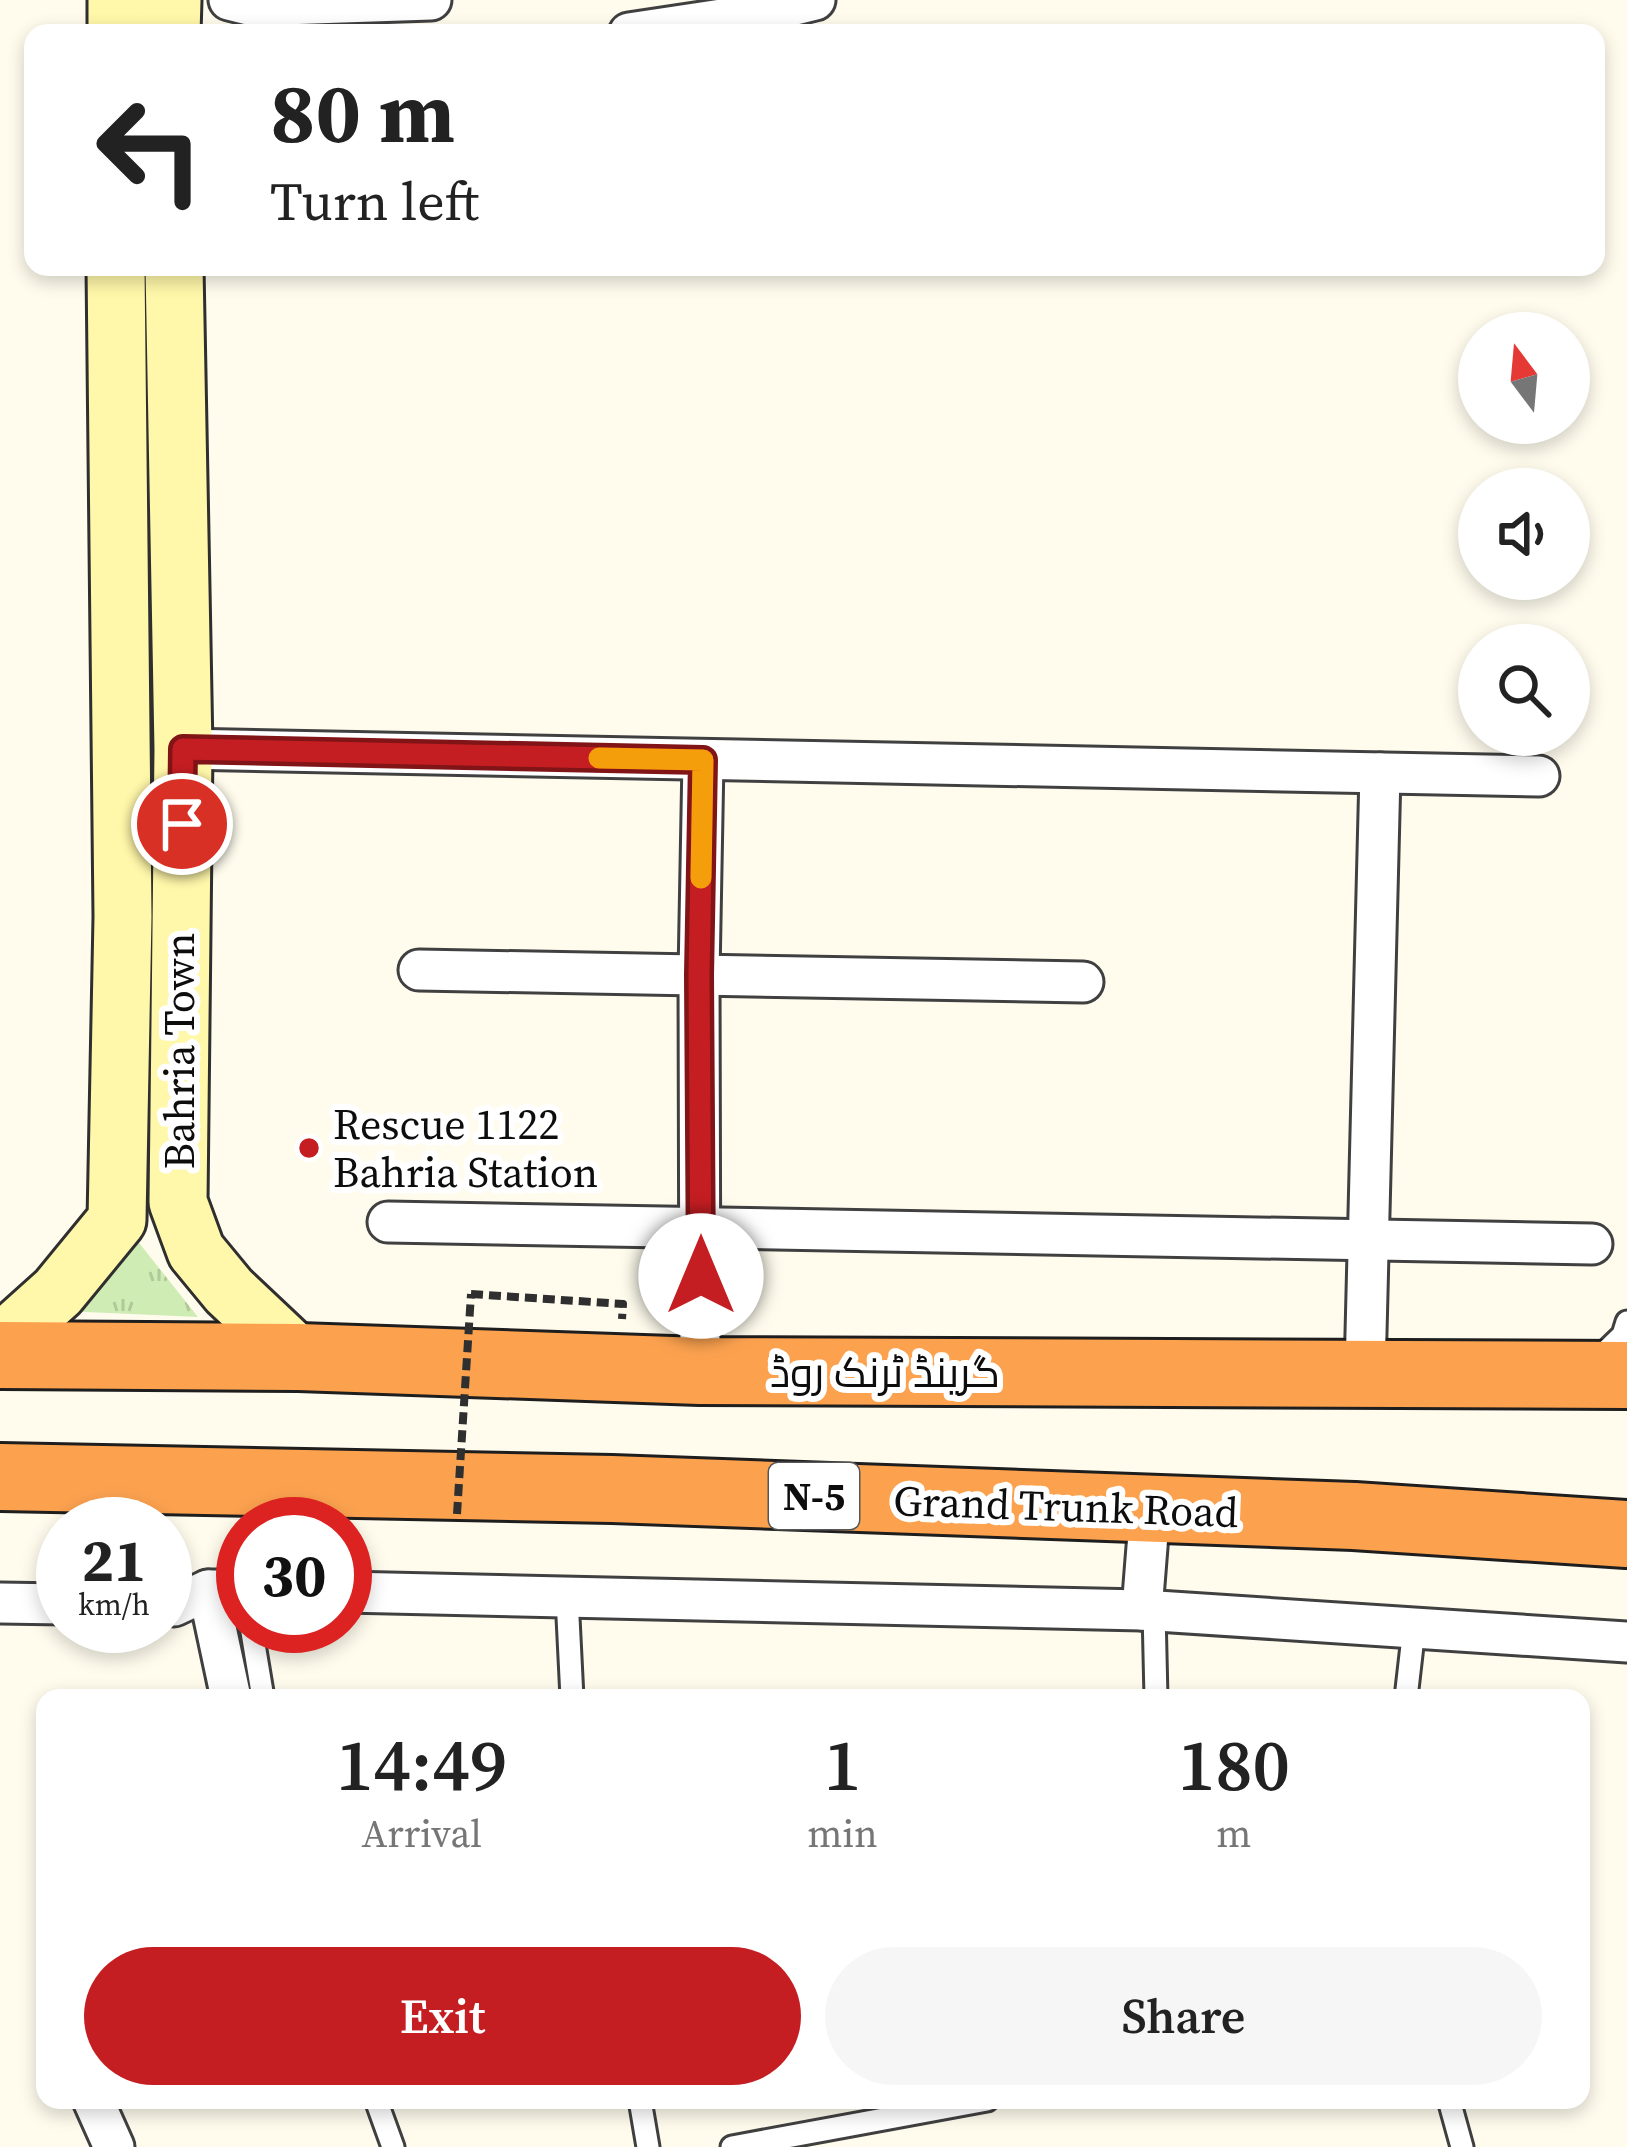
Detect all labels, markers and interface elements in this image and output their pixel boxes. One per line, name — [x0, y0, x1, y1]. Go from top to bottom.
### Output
text: 80 m — [270, 55, 455, 170]
icon: left — [72, 72, 228, 228]
text: Turn left — [270, 164, 479, 238]
north arrow — [1458, 312, 1590, 444]
map controls — [1458, 312, 1590, 756]
button: sound — [1458, 468, 1590, 600]
button: search — [1458, 624, 1590, 756]
pin — [131, 773, 233, 875]
icon: arrive — [149, 791, 215, 857]
street label: Bahria Town — [150, 933, 208, 1169]
place label: Rescue 1122 Bahria Station — [333, 1095, 598, 1201]
marker: Rescue 1122 Bahria Station — [296, 1135, 322, 1161]
position arrow — [638, 1213, 764, 1339]
street label: گرینڈ ٹرنک روڈ — [770, 1343, 1000, 1401]
road number: N-5 — [769, 1463, 859, 1529]
street label: Grand Trunk Road — [893, 1471, 1240, 1541]
speed limit sign: 30 — [216, 1497, 372, 1653]
text: 21 — [81, 1519, 147, 1601]
text: km/h — [78, 1584, 150, 1625]
text: 14:49 — [336, 1715, 507, 1814]
text: 1 — [824, 1715, 861, 1814]
text: 180 — [1178, 1715, 1290, 1814]
text: Arrival — [361, 1807, 482, 1860]
text: min — [807, 1807, 878, 1860]
text: m — [1216, 1807, 1251, 1860]
button: Exit — [84, 1947, 801, 2085]
button: Share — [825, 1947, 1542, 2085]

